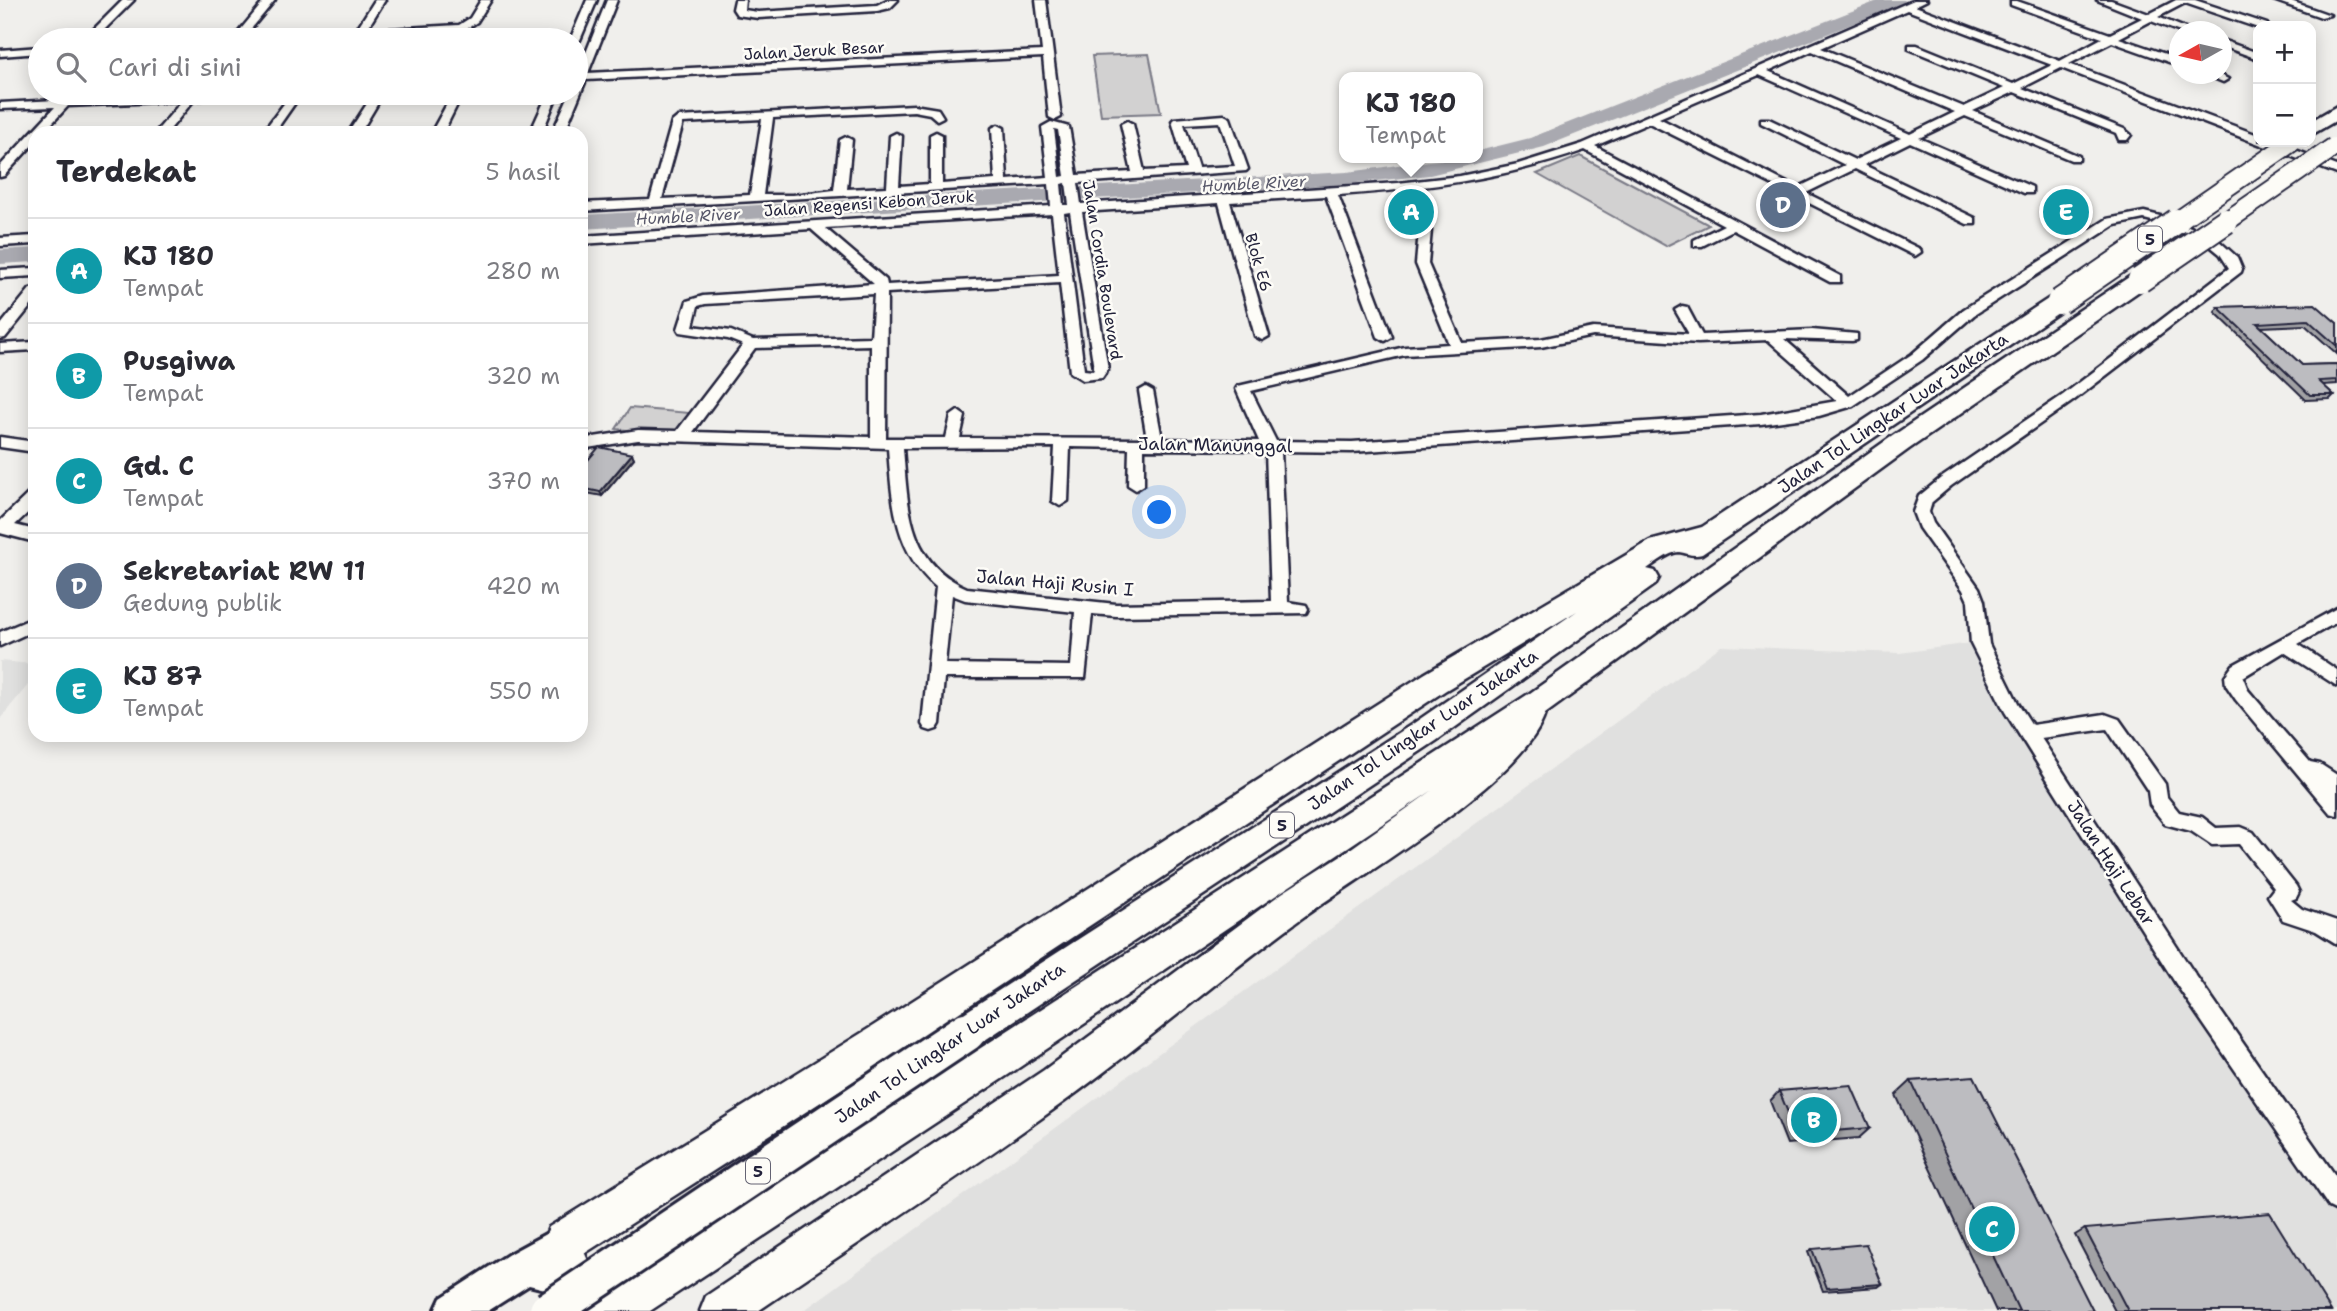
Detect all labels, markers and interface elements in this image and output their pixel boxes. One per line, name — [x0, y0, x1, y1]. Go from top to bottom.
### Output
north arrow — [2169, 21, 2232, 84]
map controls — [2253, 21, 2316, 147]
button: + — [2253, 21, 2316, 84]
search box — [28, 28, 588, 105]
street label: Jalan Jeruk Besar — [743, 36, 885, 65]
icon: search — [52, 48, 90, 86]
text: Cari di sini — [108, 49, 242, 84]
popup — [1339, 72, 1483, 163]
button: − — [2253, 84, 2316, 147]
text: KJ 180 — [1365, 85, 1457, 120]
text: Tempat — [1365, 120, 1446, 150]
text: Terdekat — [56, 151, 196, 192]
text: 5 hasil — [486, 157, 560, 187]
water label: Humble River — [1201, 170, 1307, 197]
street label: Jalan Cordia Boulevard — [1078, 179, 1127, 362]
pin: D — [1760, 179, 1806, 231]
street label: Jalan Regensi Kebon Jeruk — [763, 186, 975, 221]
pin: A — [1388, 186, 1434, 238]
pin: E — [2043, 186, 2089, 238]
water label: Humble River — [635, 203, 741, 230]
road number: 5 — [2138, 227, 2162, 252]
street label: Blok E6 — [1240, 230, 1277, 294]
text: KJ 180 — [123, 238, 214, 273]
text: A — [70, 256, 88, 286]
text: 280 m — [485, 256, 560, 286]
text: Tempat — [123, 273, 204, 303]
street label: Jalan Tol Lingkar Luar Jakarta — [1773, 327, 2013, 499]
text: Pusgiwa — [123, 343, 235, 378]
text: B — [72, 361, 86, 391]
text: 320 m — [486, 361, 560, 391]
text: Tempat — [123, 378, 204, 408]
street label: Jalan Manunggal — [1138, 432, 1293, 458]
text: Gd. C — [123, 448, 194, 483]
text: C — [72, 466, 86, 496]
text: 370 m — [487, 466, 560, 496]
text: Tempat — [123, 483, 204, 513]
your location — [1142, 495, 1176, 529]
text: Sekretariat RW 11 — [123, 553, 366, 588]
street label: Jalan Haji Rusin I — [975, 564, 1135, 602]
text: D — [71, 571, 87, 601]
text: 420 m — [486, 571, 560, 601]
text: Gedung publik — [123, 588, 282, 618]
street label: Jalan Tol Lingkar Luar Jakarta — [1303, 644, 1543, 816]
text: KJ 87 — [123, 658, 202, 693]
text: E — [71, 676, 87, 706]
text: 550 m — [489, 676, 560, 706]
text: Tempat — [123, 693, 204, 723]
street label: Jalan Haji Lebar — [2061, 796, 2161, 930]
road number: 5 — [1270, 812, 1294, 838]
street label: Jalan Tol Lingkar Luar Jakarta — [830, 957, 1070, 1129]
pin: B — [1791, 1094, 1837, 1146]
road number: 5 — [746, 1158, 770, 1184]
pin: C — [1969, 1203, 2015, 1255]

